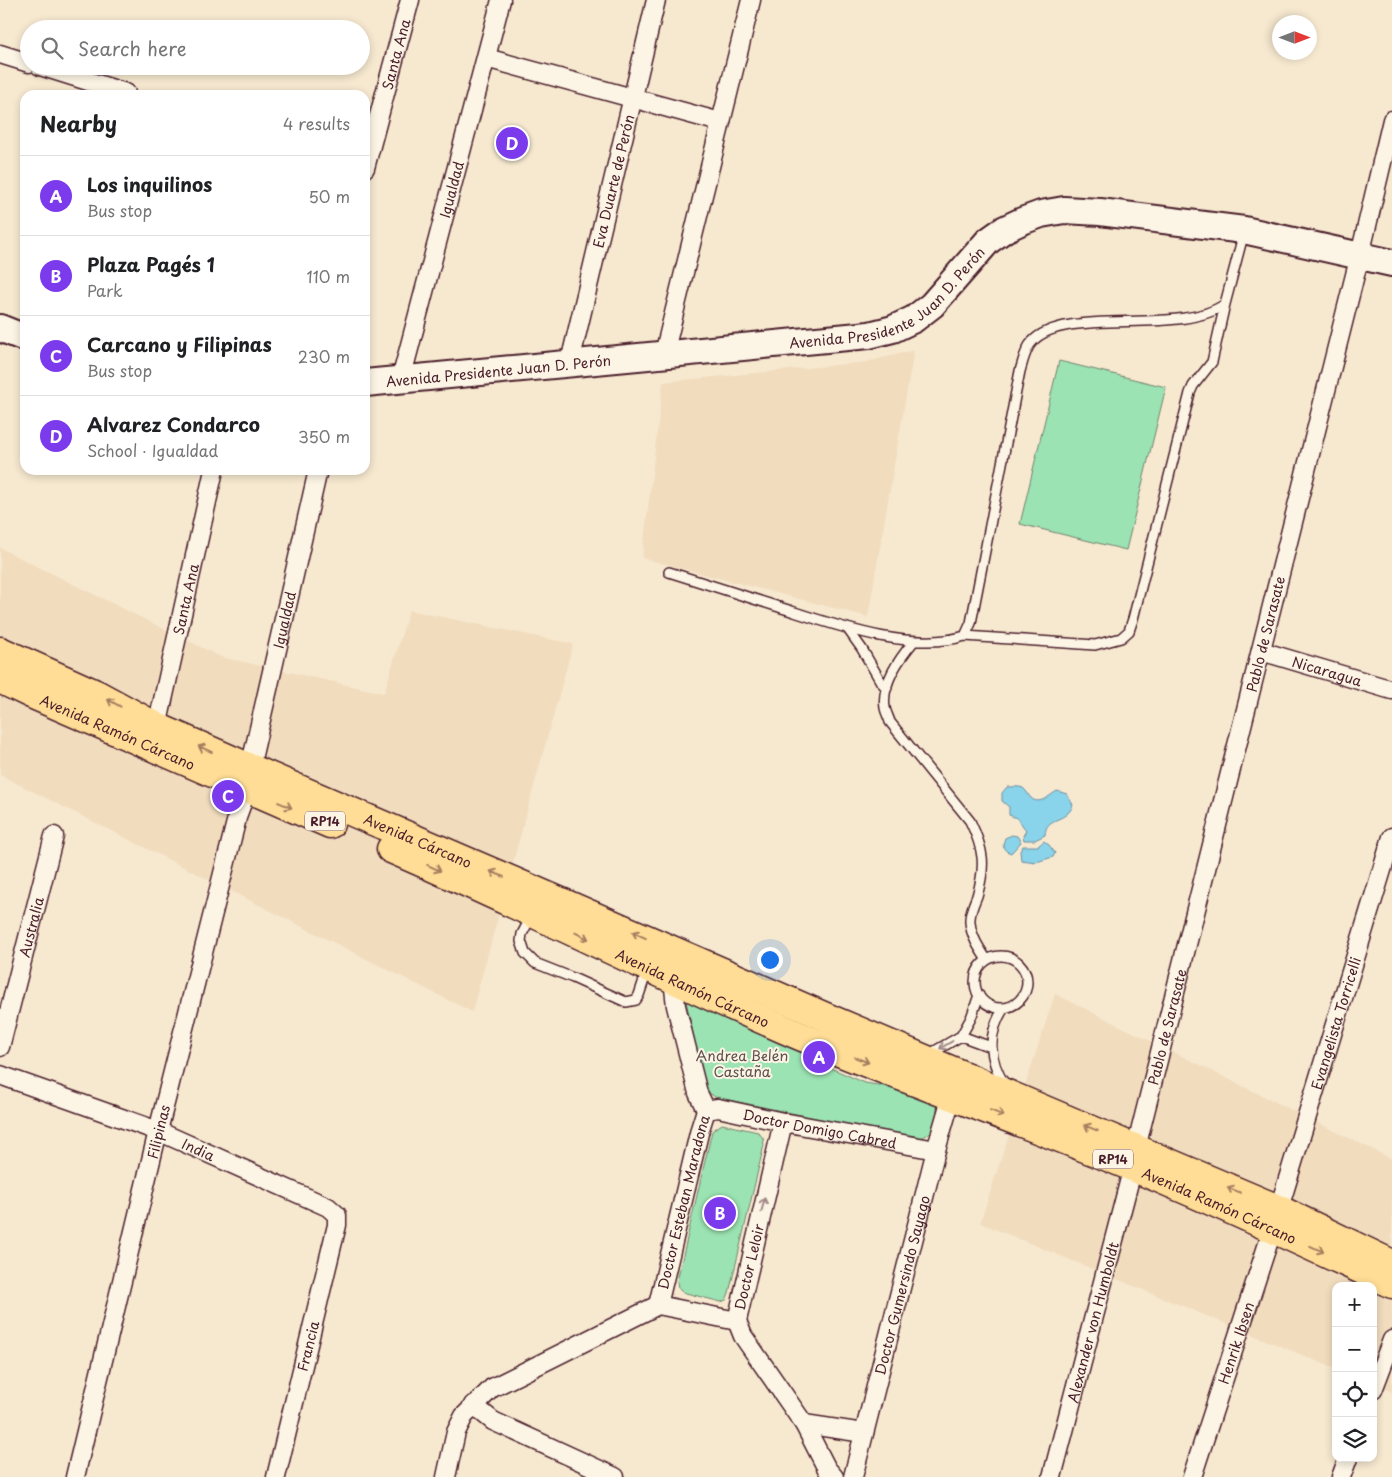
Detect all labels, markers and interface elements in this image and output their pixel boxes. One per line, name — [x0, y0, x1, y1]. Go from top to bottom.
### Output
north arrow — [1272, 15, 1317, 60]
street label: Santa Ana — [376, 16, 415, 92]
search box — [20, 20, 370, 75]
icon: search — [38, 34, 66, 62]
text: Search here — [78, 34, 187, 62]
text: Nearby — [40, 107, 117, 139]
text: 4 results — [283, 111, 350, 135]
street label: Eva Duarte de Perón — [587, 112, 639, 250]
pin: D — [496, 124, 528, 162]
street label: Igualdad — [433, 158, 469, 220]
text: Los inquilinos — [87, 170, 212, 198]
text: A — [50, 184, 62, 208]
text: 50 m — [309, 184, 350, 208]
text: Bus stop — [87, 198, 152, 222]
street label: Avenida Presidente Juan D. Perón — [788, 242, 989, 353]
text: Plaza Pagés 1 — [87, 250, 215, 278]
text: B — [51, 264, 61, 288]
text: 110 m — [307, 264, 350, 288]
text: Park — [87, 278, 123, 302]
text: Carcano y Filipinas — [87, 330, 272, 358]
text: C — [50, 344, 62, 368]
text: 230 m — [298, 344, 350, 368]
street label: Avenida Presidente Juan D. Perón — [385, 349, 612, 391]
text: Bus stop — [87, 358, 152, 382]
text: Alvarez Condarco — [87, 410, 260, 438]
text: D — [50, 424, 62, 448]
text: 350 m — [298, 424, 350, 448]
text: School · Igualdad — [87, 438, 218, 462]
street label: Santa Ana — [167, 561, 204, 637]
street label: Pablo de Sarasate — [1240, 574, 1290, 694]
street label: Igualdad — [267, 589, 301, 650]
street label: Nicaragua — [1290, 650, 1365, 691]
street label: Avenida Ramón Cárcano — [37, 689, 199, 775]
one-way arrow — [108, 698, 122, 708]
one-way arrow — [198, 743, 213, 753]
pin: C — [212, 777, 244, 815]
one-way arrow — [277, 801, 292, 810]
street label: Avenida Cárcano — [361, 808, 475, 873]
road number: RP14 — [305, 811, 345, 830]
one-way arrow — [426, 864, 441, 874]
one-way arrow — [490, 869, 505, 879]
street label: Australia — [13, 894, 49, 959]
one-way arrow — [632, 930, 647, 940]
one-way arrow — [574, 931, 589, 941]
street label: Avenida Ramón Cárcano — [612, 943, 773, 1032]
your location — [757, 947, 783, 973]
street label: Evangelista Torricelli — [1305, 954, 1365, 1092]
street label: Pablo de Sarasate — [1142, 966, 1191, 1087]
pin: A — [803, 1038, 835, 1076]
one-way arrow — [940, 1040, 954, 1050]
park label: Andrea Belén Castaña — [696, 1045, 788, 1082]
one-way arrow — [854, 1056, 870, 1065]
street label: Filipinas — [141, 1103, 175, 1161]
street label: Doctor Domigo Cabred — [741, 1103, 899, 1153]
one-way arrow — [989, 1109, 1005, 1118]
street label: Doctor Esteban Maradona — [652, 1112, 715, 1291]
one-way arrow — [1084, 1123, 1099, 1133]
street label: India — [179, 1133, 218, 1166]
road number: RP14 — [1093, 1150, 1133, 1168]
street label: Avenida Ramón Cárcano — [1139, 1162, 1300, 1249]
one-way arrow — [1227, 1184, 1242, 1194]
street label: Doctor Gumersindo Sayago — [869, 1193, 935, 1377]
pin: B — [704, 1194, 736, 1232]
one-way arrow — [759, 1198, 768, 1214]
street label: Doctor Leloir — [729, 1221, 769, 1312]
street label: Alexander von Humboldt — [1061, 1239, 1124, 1405]
one-way arrow — [1309, 1245, 1324, 1254]
map controls — [1332, 1282, 1377, 1462]
button: + — [1332, 1282, 1377, 1327]
street label: Henrik Ibsen — [1212, 1299, 1259, 1387]
street label: Francia — [292, 1318, 325, 1373]
button: − — [1332, 1327, 1377, 1372]
button: locate — [1332, 1372, 1377, 1417]
button: layers — [1332, 1417, 1377, 1462]

